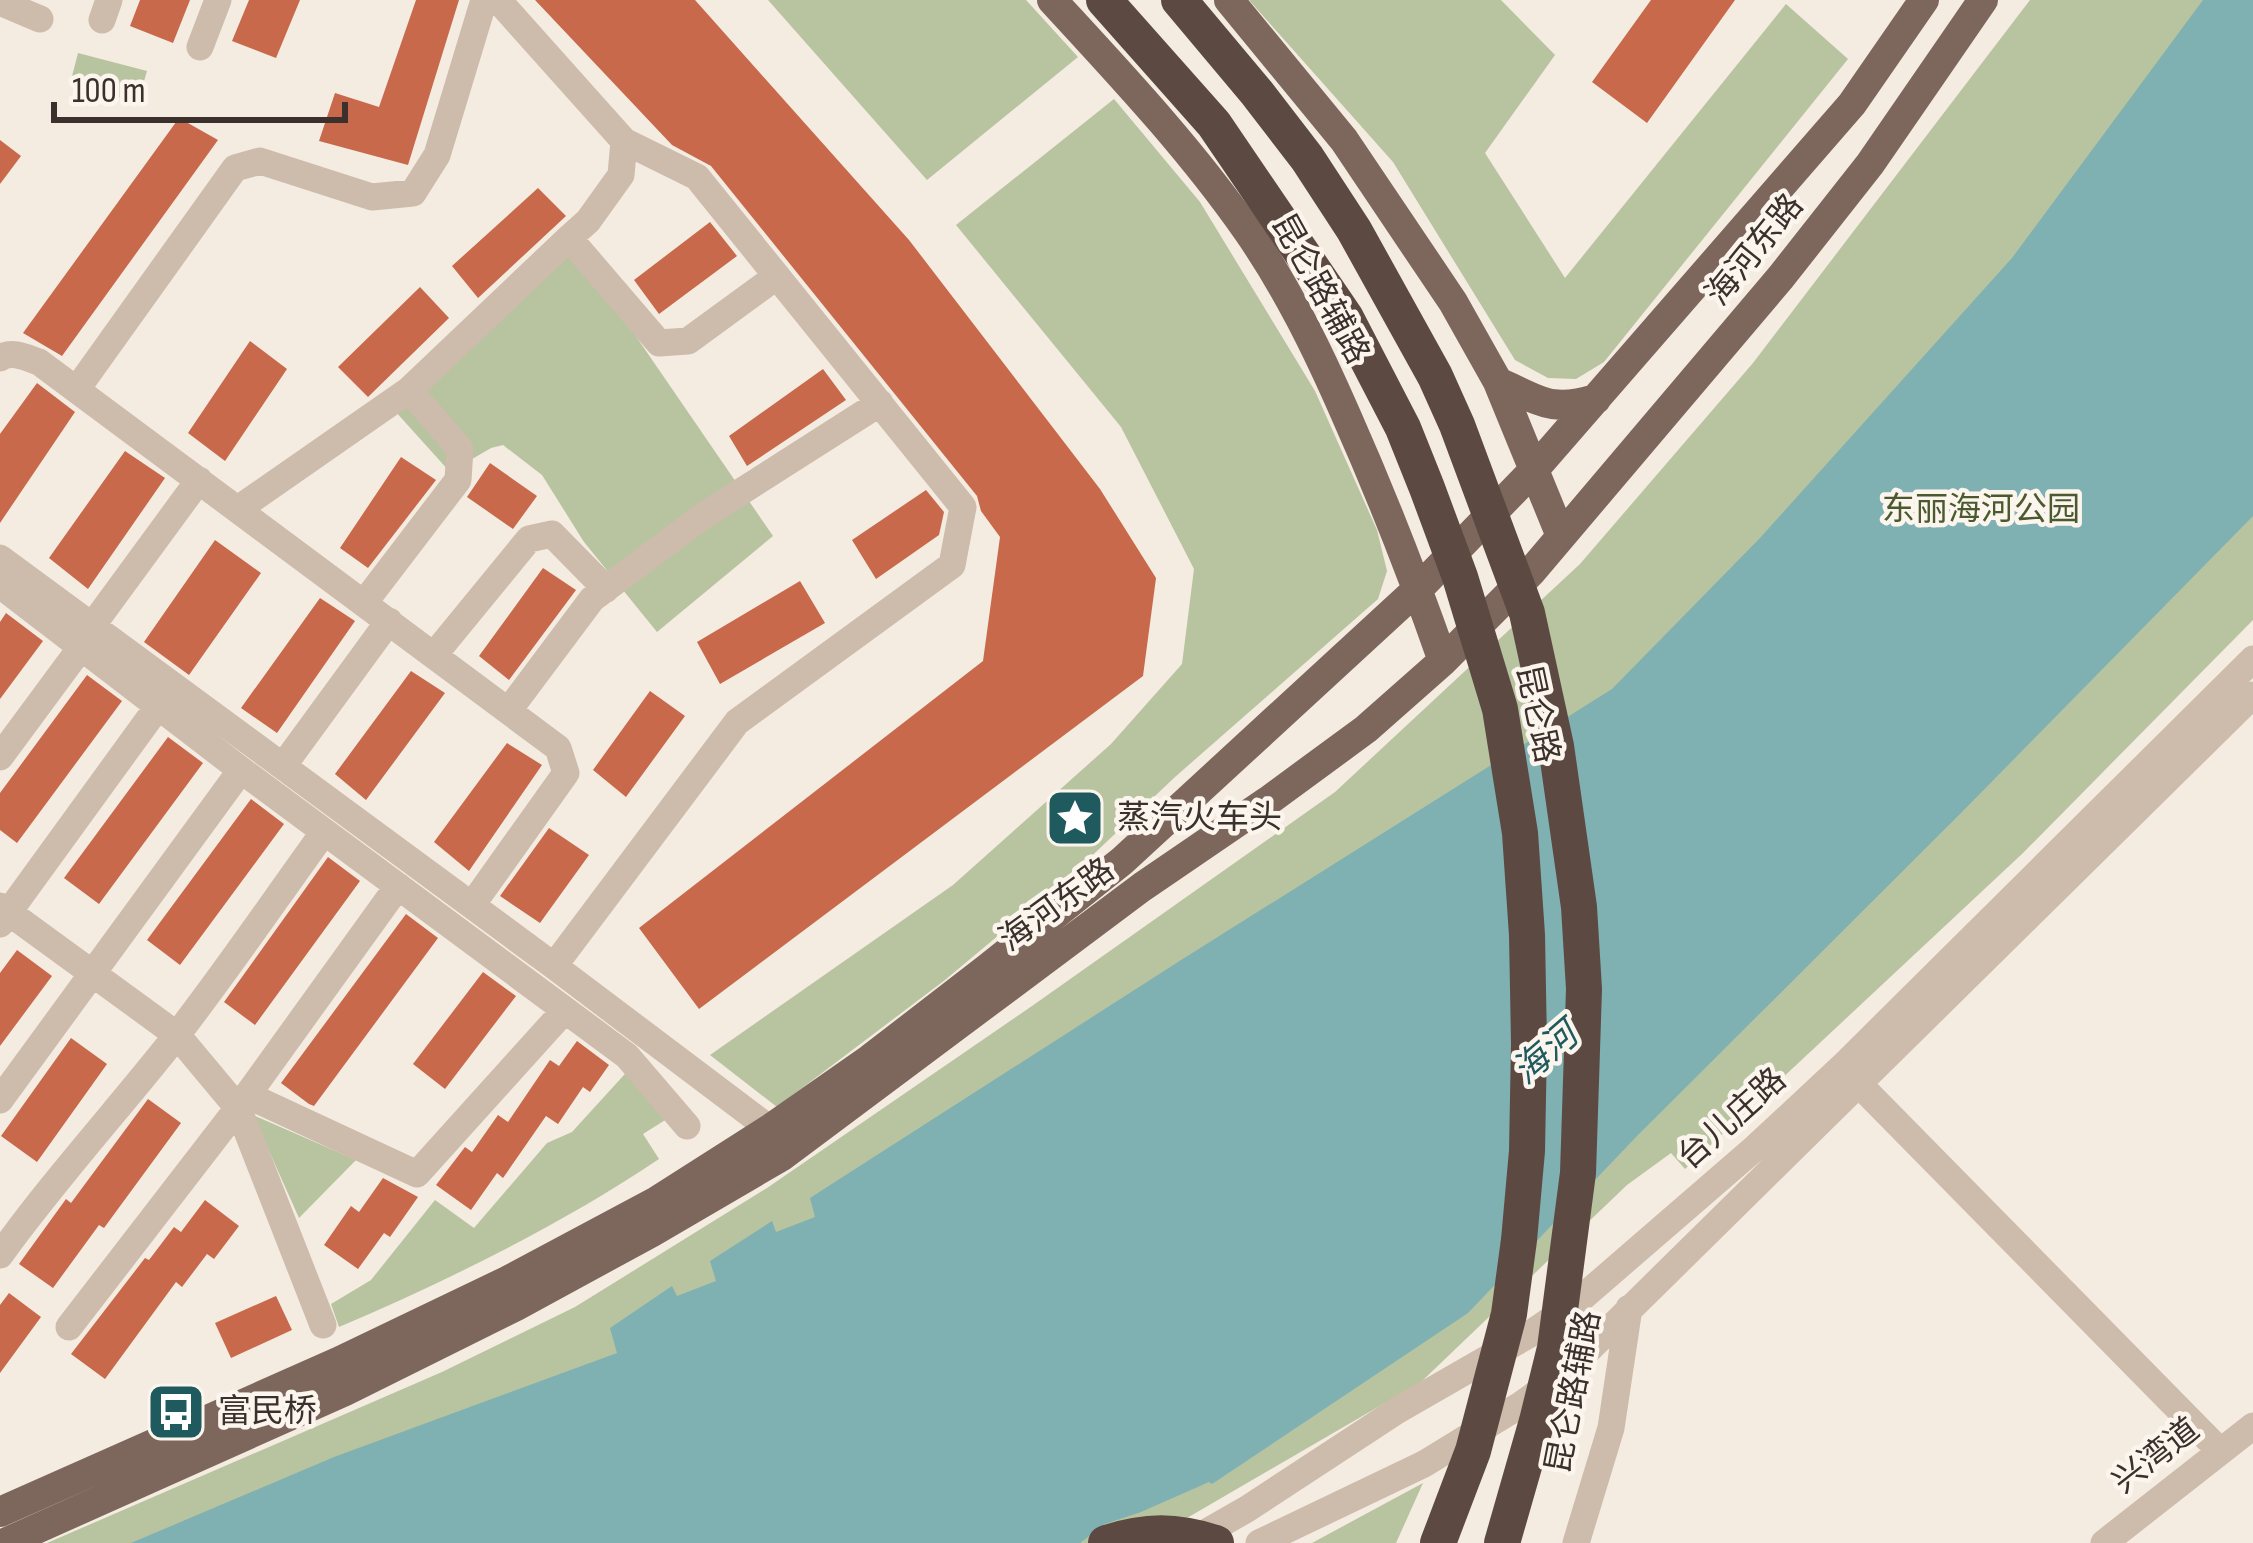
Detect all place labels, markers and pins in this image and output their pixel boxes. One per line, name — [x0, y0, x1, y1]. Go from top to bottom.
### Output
place icon: 蒸汽火车头 — [1044, 787, 1106, 849]
place label: 蒸汽火车头 — [1117, 798, 1282, 838]
bus stop icon: 富民桥 — [145, 1381, 207, 1443]
place label: 富民桥 — [218, 1392, 317, 1432]

